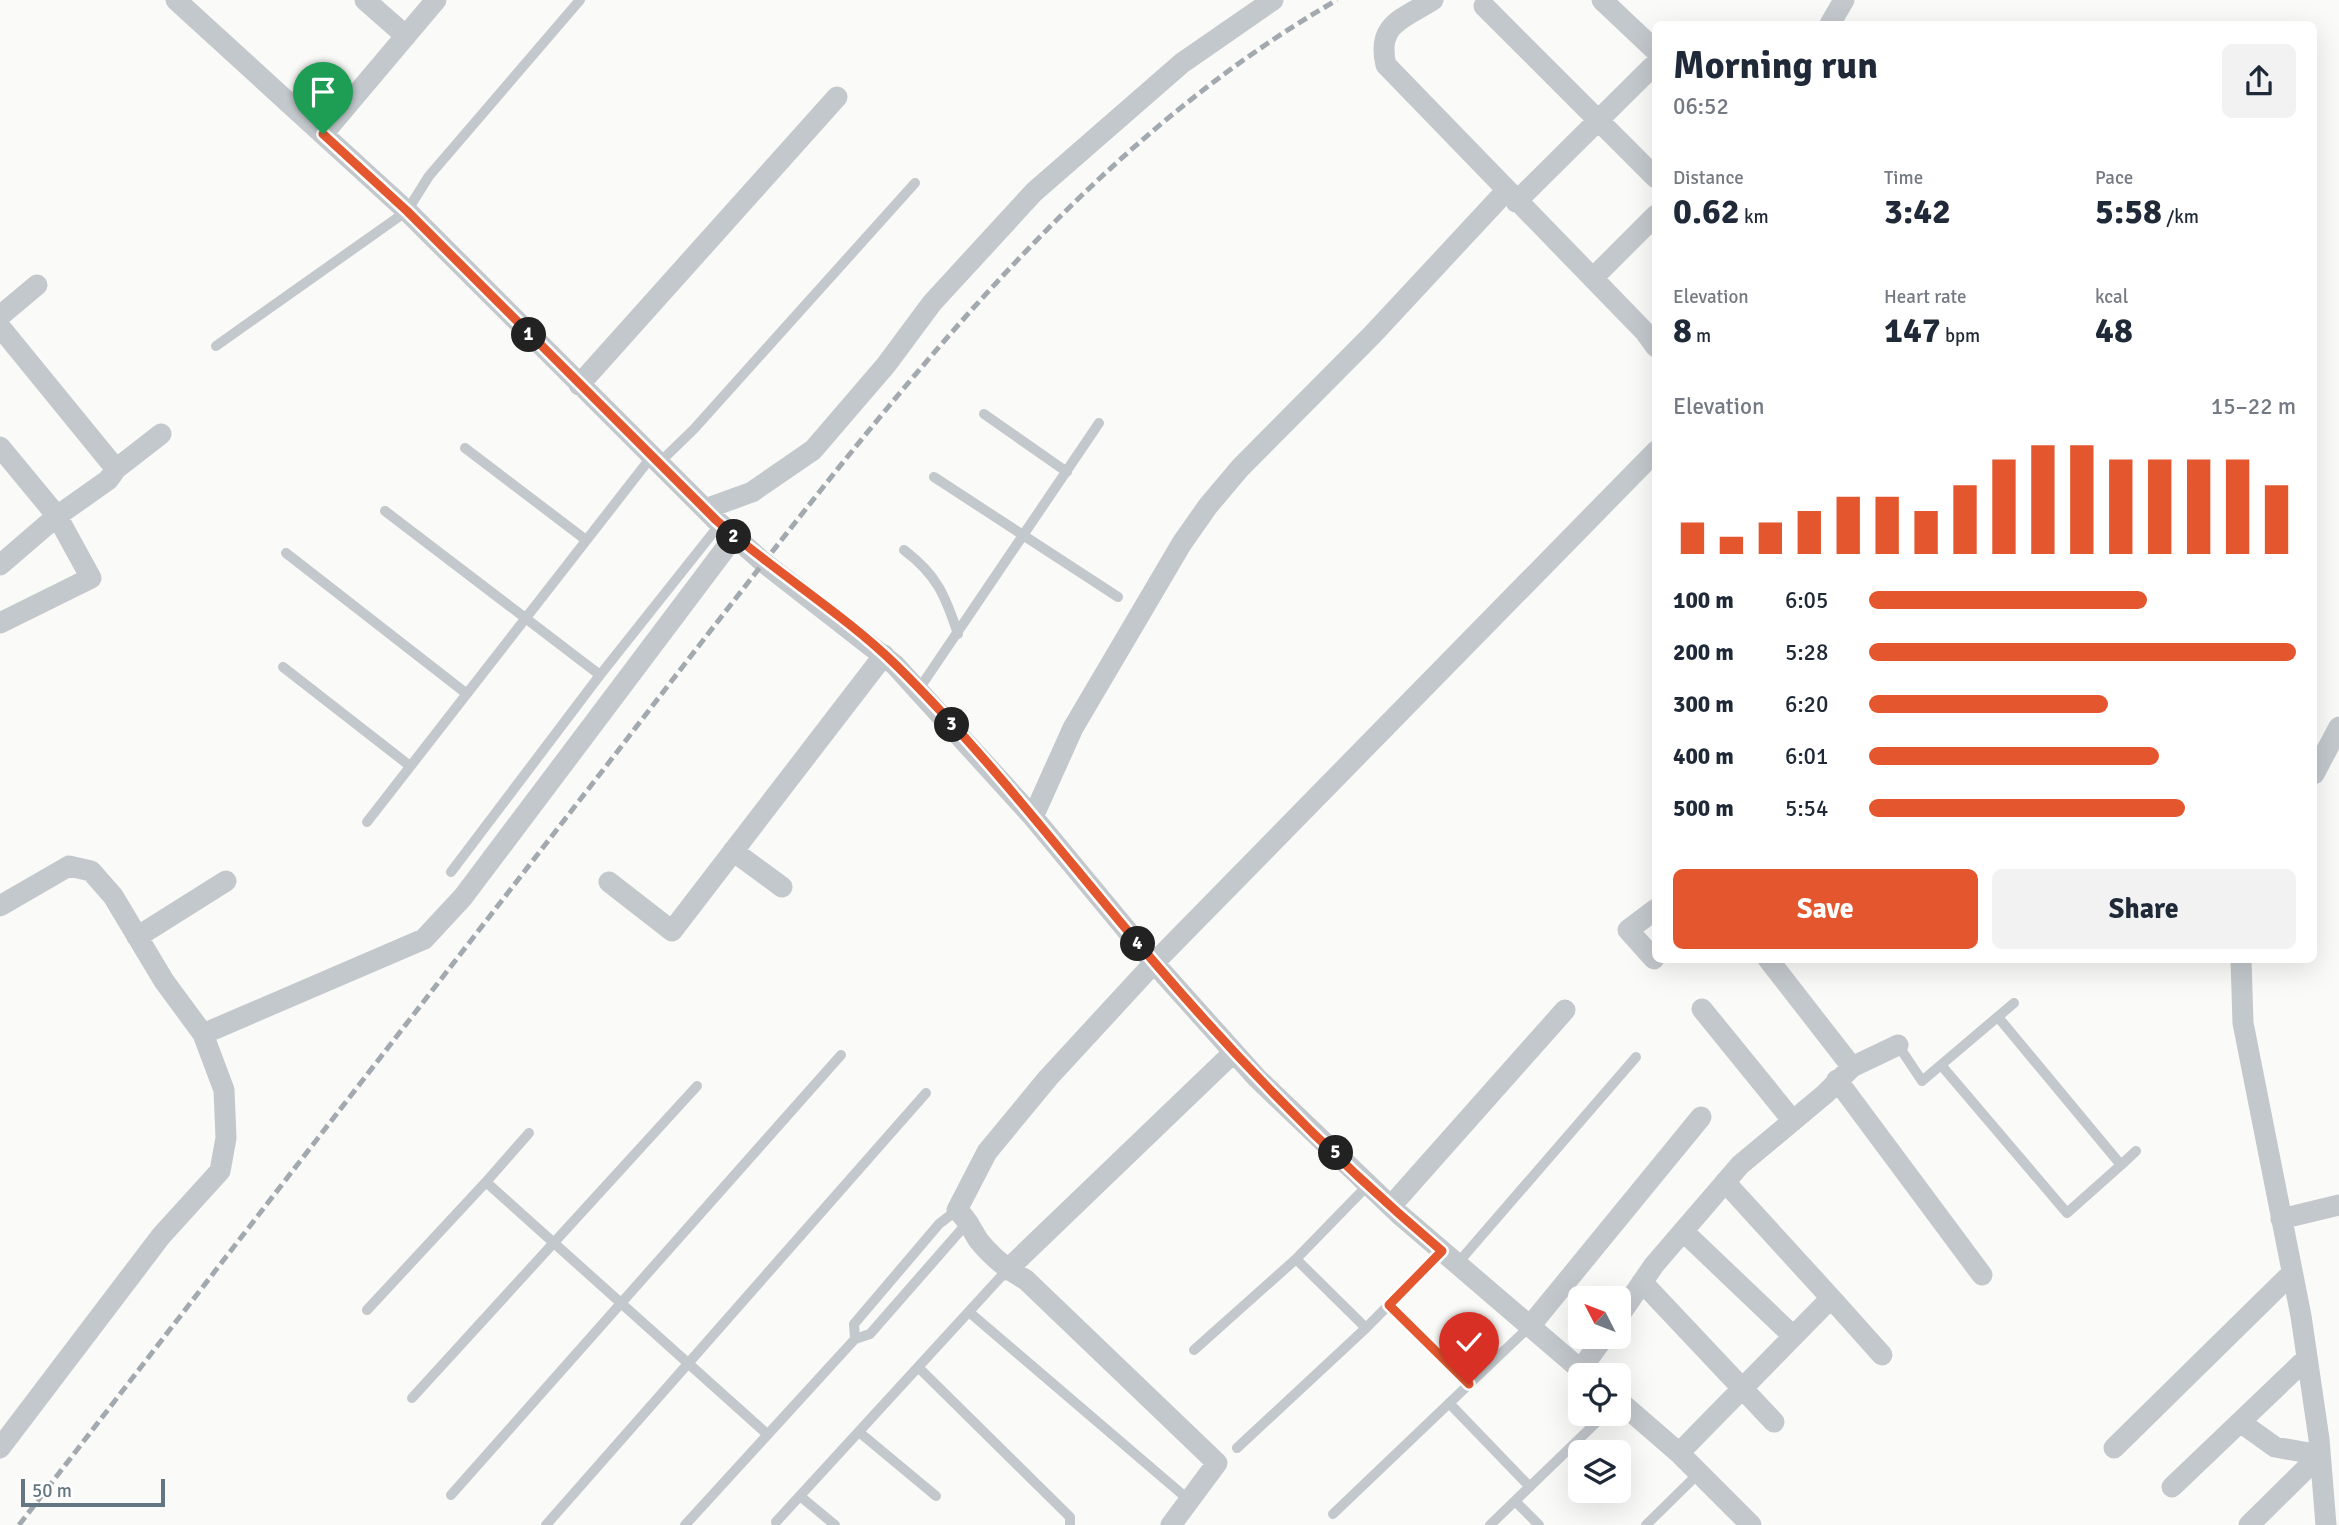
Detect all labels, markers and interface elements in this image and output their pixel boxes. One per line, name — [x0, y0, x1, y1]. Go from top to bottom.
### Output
text: Morning run — [1673, 42, 1878, 89]
button: share — [2222, 44, 2296, 118]
pin — [293, 62, 353, 134]
icon: arrive — [304, 73, 342, 111]
text: 06:52 — [1673, 92, 1729, 121]
text: Distance — [1673, 166, 1744, 190]
text: Time — [1884, 166, 1923, 190]
text: Pace — [2095, 166, 2133, 190]
text: 0.62 — [1673, 190, 1740, 233]
text: 3:42 — [1884, 190, 1951, 233]
text: 5:58 — [2095, 190, 2162, 233]
text: km — [1740, 205, 1769, 229]
text: /km — [2162, 205, 2199, 229]
text: Elevation — [1673, 285, 1749, 309]
text: Heart rate — [1884, 285, 1966, 309]
text: kcal — [2095, 285, 2128, 309]
text: 8 — [1673, 309, 1692, 352]
text: 147 — [1884, 309, 1941, 352]
text: 48 — [2095, 309, 2133, 352]
pin: 1 — [512, 318, 546, 352]
text: 1 — [523, 322, 534, 346]
text: m — [1692, 324, 1711, 348]
text: bpm — [1941, 324, 1980, 348]
text: Elevation — [1673, 392, 1765, 421]
text: 15–22 m — [2211, 392, 2296, 421]
pin: 2 — [716, 520, 752, 554]
text: 2 — [728, 524, 739, 548]
text: 100 m — [1673, 586, 1734, 615]
text: 6:05 — [1785, 586, 1828, 615]
text: 200 m — [1673, 638, 1734, 667]
text: 5:28 — [1785, 638, 1828, 667]
text: 300 m — [1673, 690, 1734, 719]
text: 6:20 — [1785, 690, 1828, 719]
pin: 3 — [934, 708, 970, 742]
text: 3 — [946, 712, 957, 736]
text: 400 m — [1673, 742, 1734, 771]
text: 6:01 — [1785, 742, 1828, 771]
text: 500 m — [1673, 794, 1734, 823]
text: 5:54 — [1785, 794, 1828, 823]
button: Save — [1673, 869, 1978, 949]
button: Share — [1992, 869, 2296, 949]
pin: 4 — [1120, 926, 1156, 962]
text: 4 — [1132, 931, 1143, 955]
pin: 5 — [1318, 1136, 1354, 1170]
text: 5 — [1330, 1140, 1341, 1164]
north arrow — [1568, 1286, 1631, 1349]
map controls — [1568, 1286, 1631, 1503]
pin — [1439, 1312, 1499, 1384]
icon: check — [1450, 1323, 1488, 1361]
button: locate — [1568, 1363, 1631, 1426]
button: layers — [1568, 1440, 1631, 1503]
scale bar — [21, 1476, 164, 1508]
text: 50 m — [32, 1479, 72, 1503]

